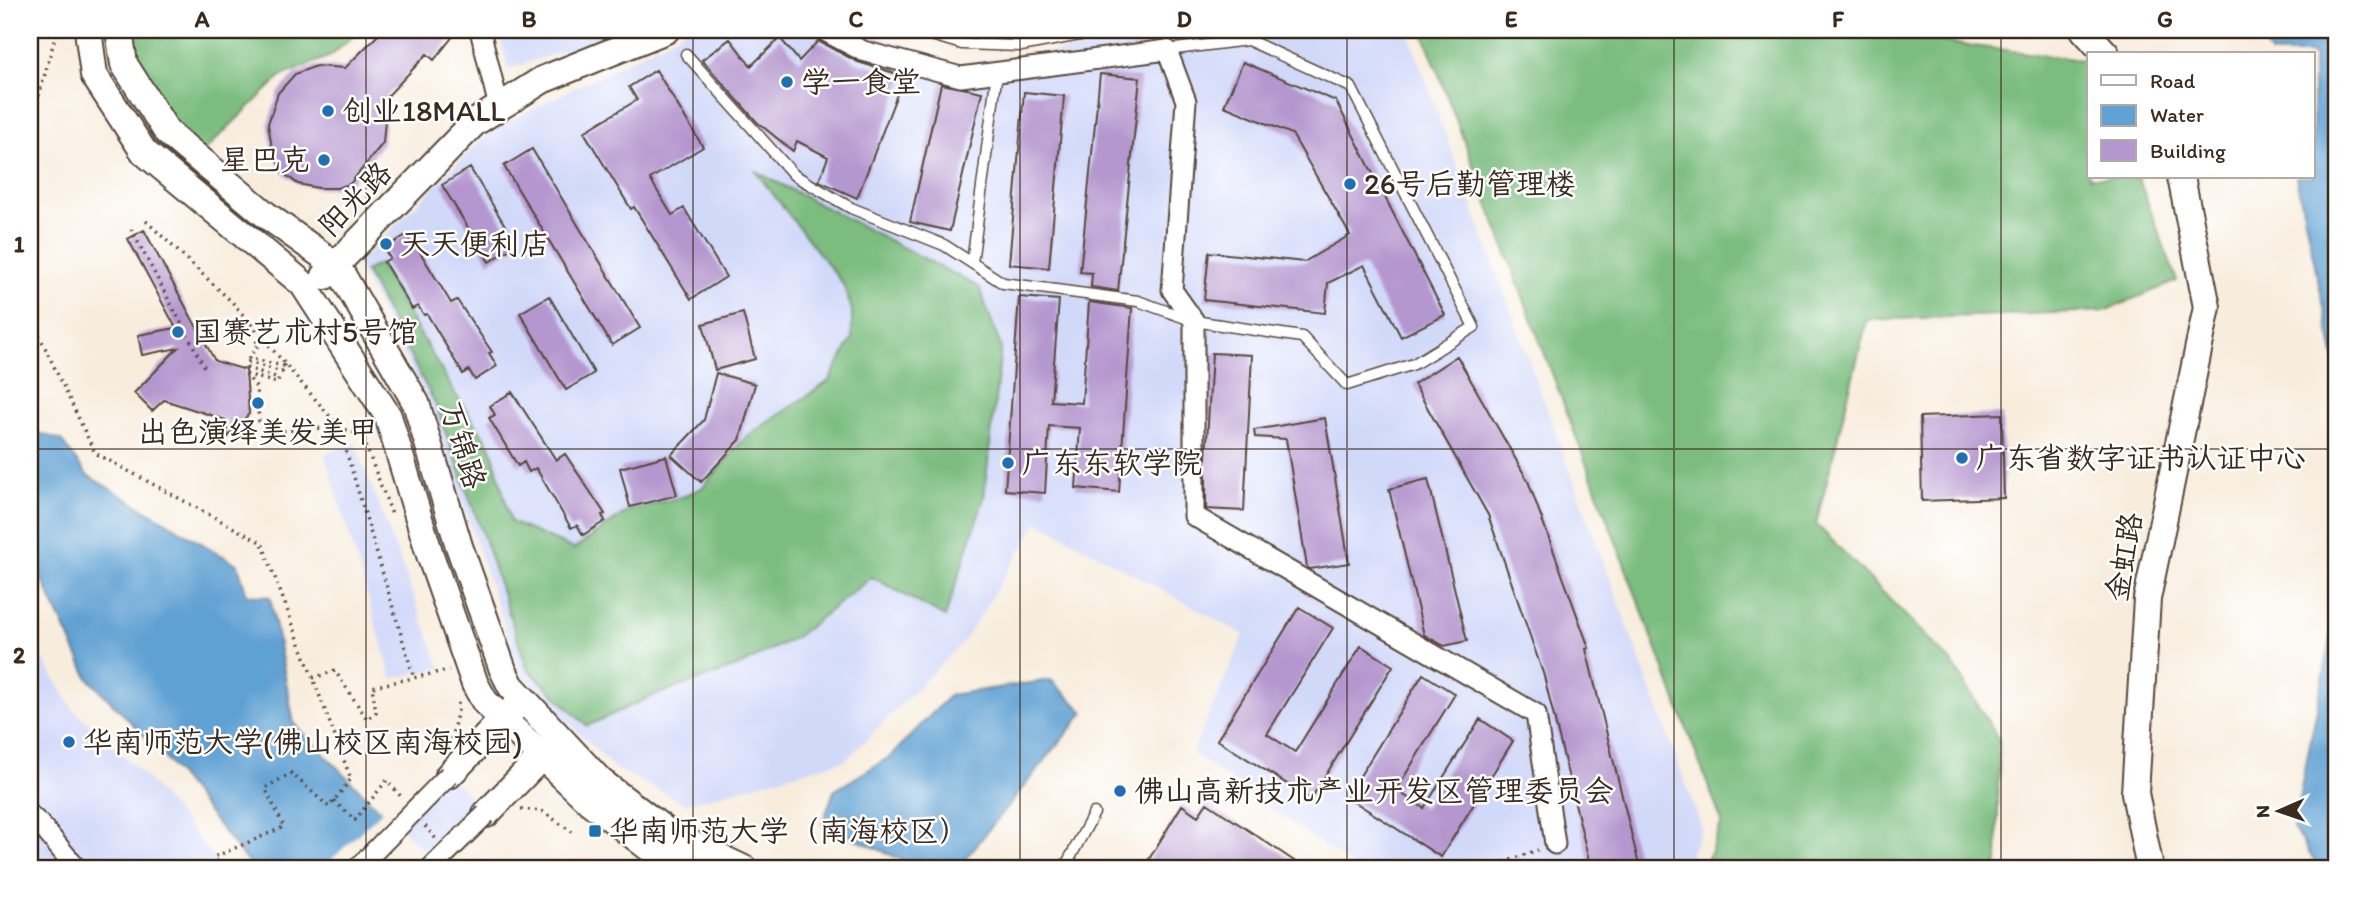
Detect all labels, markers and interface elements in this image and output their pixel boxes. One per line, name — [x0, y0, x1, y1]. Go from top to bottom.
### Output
text: A — [194, 5, 210, 33]
text: B — [522, 5, 537, 33]
text: C — [849, 5, 864, 33]
text: D — [1176, 5, 1192, 33]
text: E — [1505, 5, 1518, 33]
text: F — [1832, 5, 1845, 33]
text: G — [2157, 5, 2173, 33]
legend — [2087, 52, 2314, 178]
place label: 学一食堂 — [801, 63, 921, 100]
text: Road — [2150, 68, 2196, 93]
marker: 学一食堂 — [779, 74, 795, 90]
place label: 创业18MALL — [342, 92, 505, 129]
text: Water — [2150, 102, 2204, 127]
marker: 创业18MALL — [320, 103, 336, 119]
text: Building — [2150, 138, 2226, 163]
place label: 星巴克 — [220, 141, 310, 178]
marker: 星巴克 — [316, 152, 332, 168]
street label: 阳光路 — [310, 153, 399, 244]
place label: 26号后勤管理楼 — [1364, 165, 1576, 202]
marker: 26号后勤管理楼 — [1342, 176, 1358, 192]
place label: 天天便利店 — [400, 225, 550, 262]
text: 1 — [14, 230, 25, 258]
marker: 天天便利店 — [378, 236, 394, 252]
place label: 国赛艺术村5号馆 — [192, 313, 418, 350]
marker: 国赛艺术村5号馆 — [170, 324, 186, 340]
marker: 出色演绎美发美甲 — [250, 395, 266, 411]
street label: 万锦路 — [433, 396, 494, 493]
place label: 出色演绎美发美甲 — [138, 413, 378, 450]
place label: 广东省数字证书认证中心 — [1976, 439, 2306, 476]
place label: 广东东软学院 — [1022, 444, 1202, 481]
marker: 广东省数字证书认证中心 — [1954, 450, 1970, 466]
marker: 广东东软学院 — [1000, 455, 1016, 471]
street label: 金虹路 — [2097, 509, 2150, 604]
text: 2 — [13, 641, 26, 669]
place label: 华南师范大学(佛山校区南海校园) — [83, 723, 523, 760]
marker: 华南师范大学(佛山校区南海校园) — [61, 734, 77, 750]
place label: 佛山高新技术产业开发区管理委员会 — [1134, 772, 1614, 809]
north arrow — [2244, 776, 2314, 846]
marker: 佛山高新技术产业开发区管理委员会 — [1112, 783, 1128, 799]
text: N — [2251, 805, 2274, 818]
place label: 华南师范大学（南海校区） — [609, 812, 969, 849]
marker: 华南师范大学（南海校区） — [587, 823, 603, 839]

